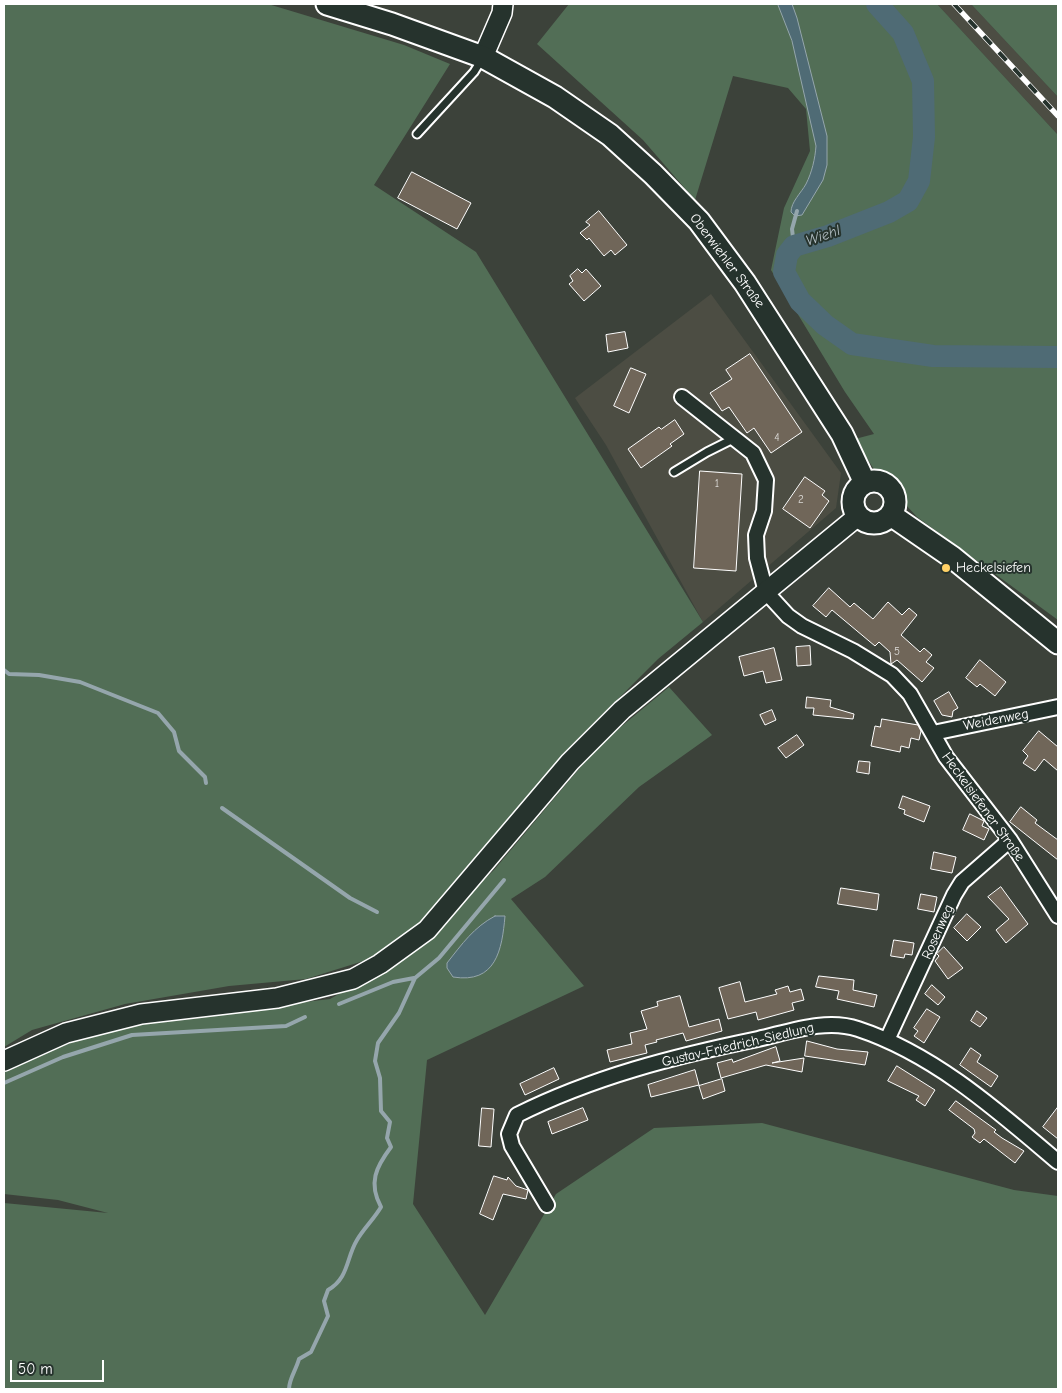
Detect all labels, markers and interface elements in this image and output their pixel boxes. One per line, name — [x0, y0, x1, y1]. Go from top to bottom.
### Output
street label: Oberwiehler Straße — [686, 210, 768, 312]
water label: Wiehl — [803, 222, 843, 250]
house number: 4 — [774, 431, 780, 445]
house number: 1 — [715, 477, 719, 491]
house number: 2 — [798, 493, 804, 507]
place label: Heckelsiefen — [956, 560, 1031, 576]
marker: Heckelsiefen — [940, 562, 952, 574]
house number: 5 — [894, 645, 900, 659]
street label: Weidenweg — [962, 705, 1030, 735]
street label: Heckelsiefener Straße — [938, 749, 1028, 865]
street label: Rosenweg — [918, 902, 958, 962]
street label: Gustav-Friedrich-Siedlung — [660, 1019, 816, 1071]
scale bar — [12, 1350, 106, 1382]
text: 50 m — [18, 1360, 53, 1378]

